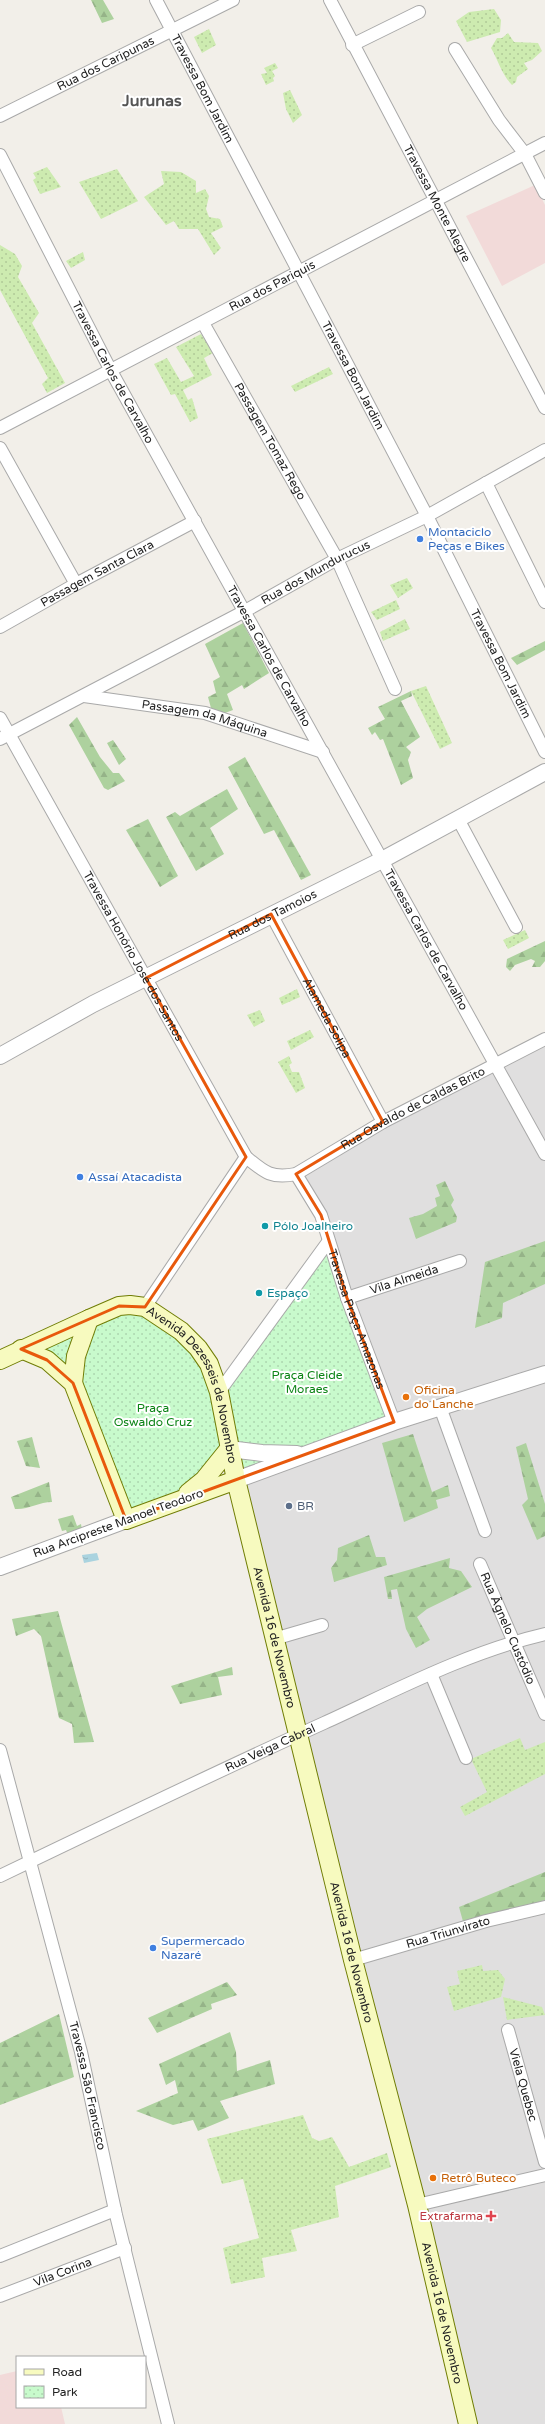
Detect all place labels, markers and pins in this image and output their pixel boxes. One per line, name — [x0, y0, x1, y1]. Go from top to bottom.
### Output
place label: Montaciclo Peças e Bikes — [428, 525, 505, 553]
marker: Montaciclo Peças e Bikes — [415, 534, 425, 544]
place label: Assaí Atacadista — [88, 1170, 182, 1184]
marker: Assaí Atacadista — [75, 1172, 85, 1182]
place label: Pólo Joalheiro — [273, 1219, 353, 1233]
marker: Pólo Joalheiro — [260, 1221, 270, 1231]
place label: Espaço — [267, 1286, 308, 1300]
marker: Espaço — [254, 1288, 264, 1298]
place label: Oficina do Lanche — [414, 1383, 474, 1411]
marker: Oficina do Lanche — [401, 1392, 411, 1402]
place label: BR — [297, 1499, 314, 1513]
marker: BR — [284, 1501, 294, 1511]
place label: Supermercado Nazaré — [161, 1934, 245, 1962]
marker: Supermercado Nazaré — [148, 1943, 158, 1953]
place label: Retrô Buteco — [441, 2171, 516, 2185]
marker: Retrô Buteco — [428, 2173, 438, 2183]
place label: Extrafarma — [420, 2209, 483, 2223]
marker: Extrafarma — [486, 2211, 496, 2221]

